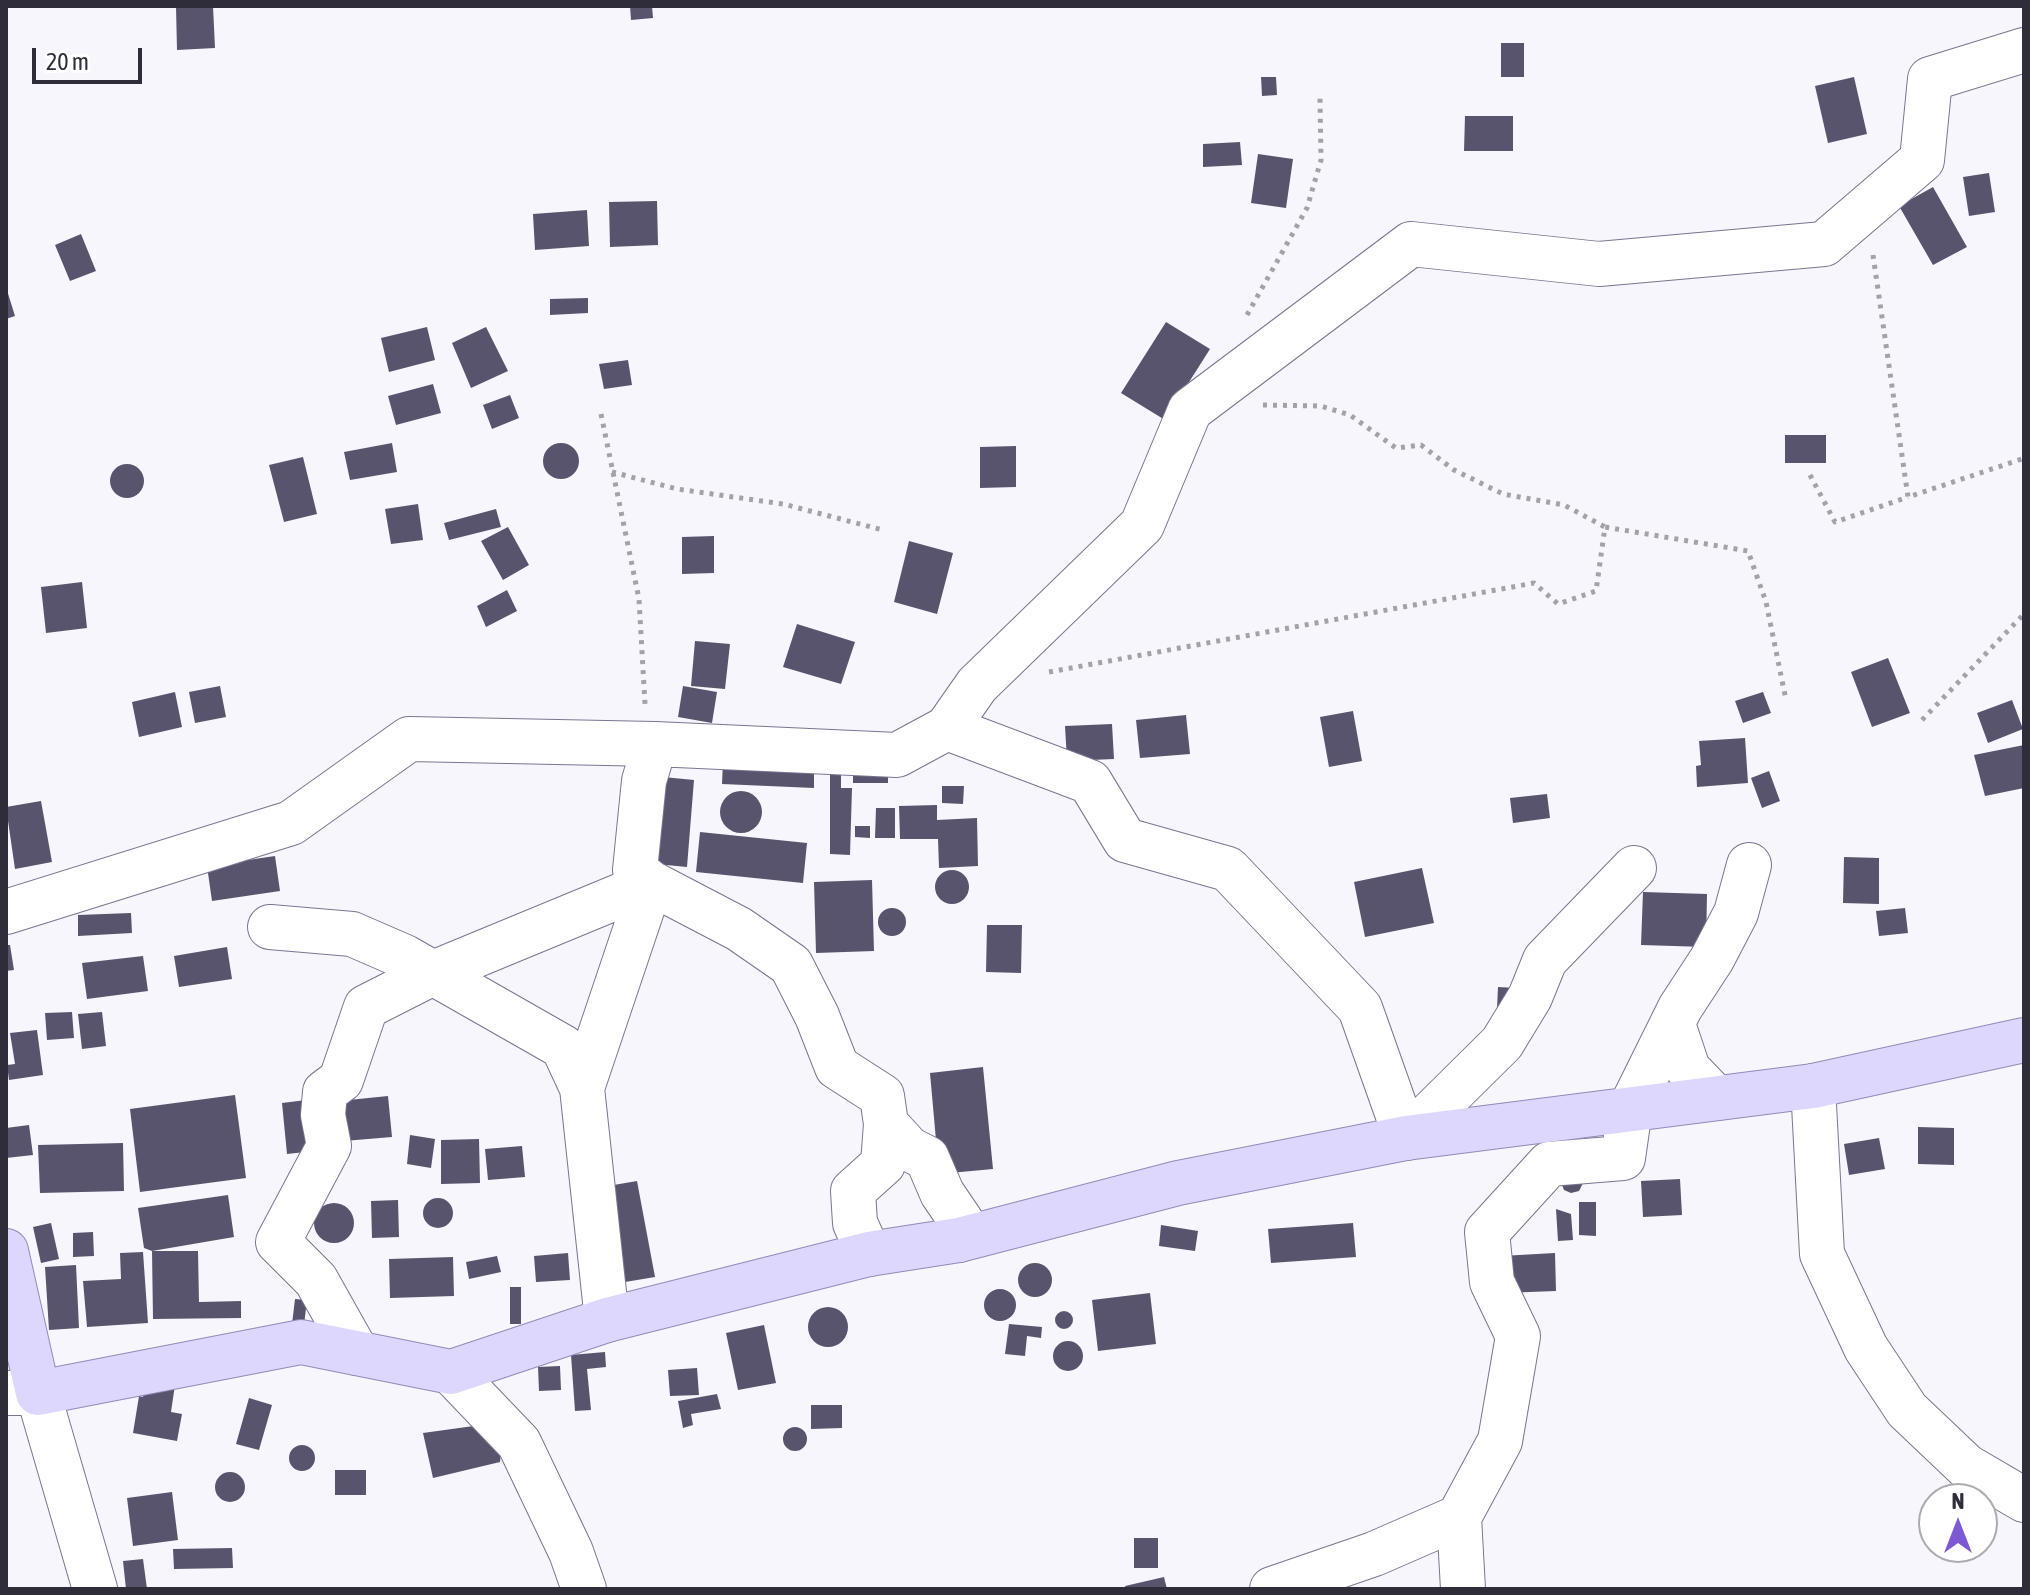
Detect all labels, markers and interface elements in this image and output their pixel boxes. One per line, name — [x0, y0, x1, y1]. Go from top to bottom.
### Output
scale bar — [36, 32, 146, 82]
text: 20 m — [46, 48, 89, 75]
north arrow — [1918, 1483, 1998, 1563]
text: N — [1952, 1488, 1964, 1514]

